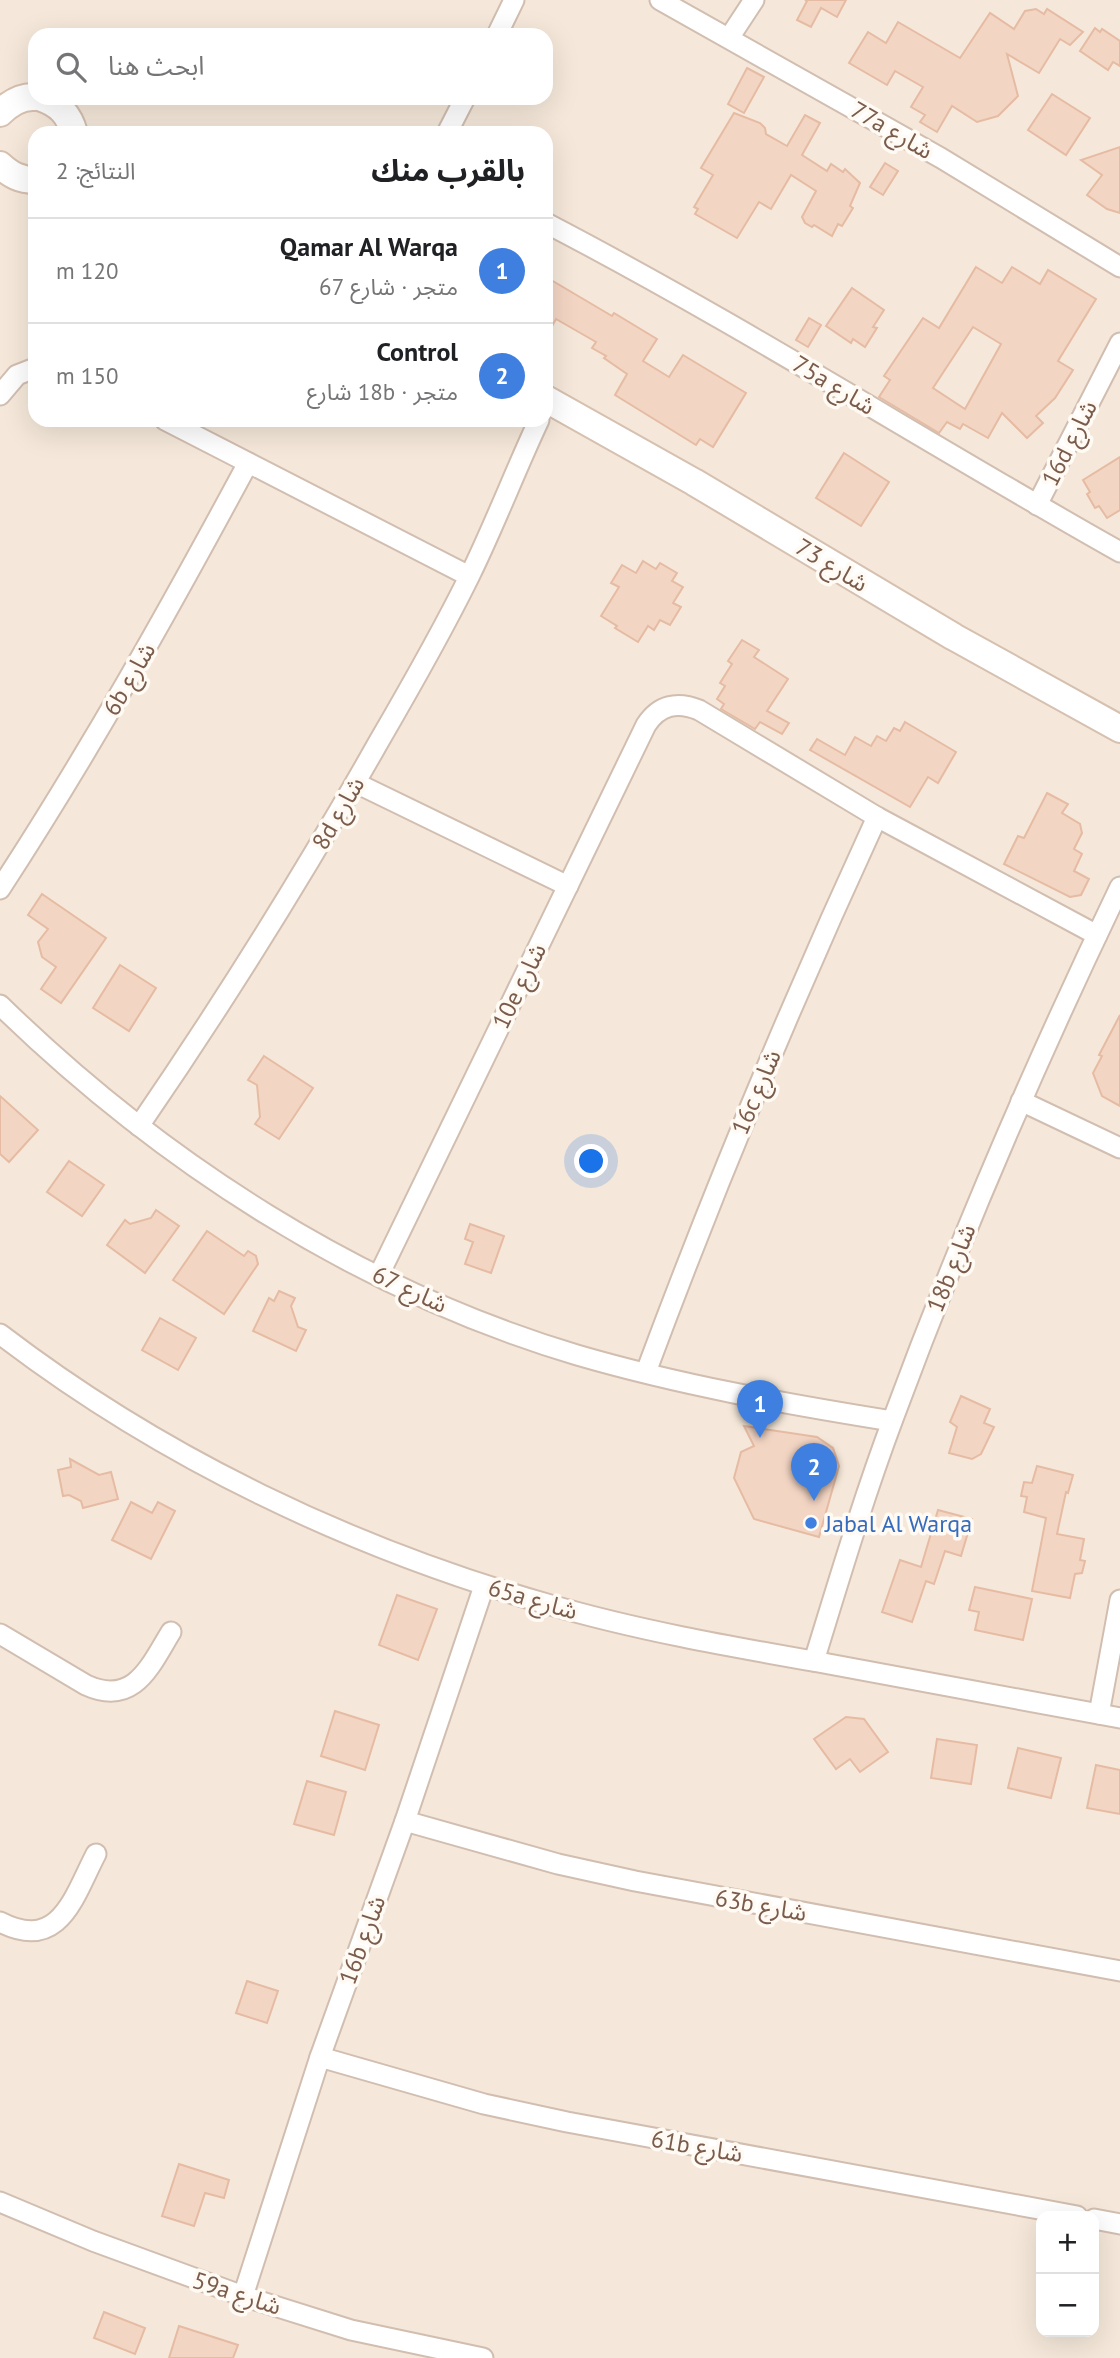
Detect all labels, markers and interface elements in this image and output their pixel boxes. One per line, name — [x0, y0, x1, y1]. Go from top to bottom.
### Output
search box — [28, 28, 553, 105]
icon: search — [52, 48, 90, 86]
text: ابحث هنا — [108, 49, 205, 82]
street label: 77a شارع — [844, 94, 939, 168]
text: بالقرب منك — [371, 150, 525, 189]
text: النتائج: 2 — [56, 156, 135, 185]
text: Qamar Al Warqa — [280, 230, 458, 263]
text: 120 m — [56, 256, 118, 285]
text: 1 — [495, 256, 509, 285]
text: متجر · شارع 67 — [319, 272, 458, 301]
text: Control — [376, 335, 458, 368]
street label: 75a شارع — [786, 348, 881, 424]
text: 150 m — [56, 361, 118, 390]
text: 2 — [495, 361, 509, 390]
text: متجر · 18b شارع — [307, 377, 458, 406]
street label: 16d شارع — [1034, 395, 1106, 492]
street label: شارع 73 — [789, 531, 874, 600]
street label: 6b شارع — [96, 637, 164, 722]
street label: 8d شارع — [305, 771, 373, 856]
street label: 10e شارع — [485, 938, 555, 1035]
street label: 16c شارع — [724, 1045, 790, 1140]
your location — [574, 1144, 608, 1178]
street label: 18b شارع — [919, 1219, 985, 1317]
street label: شارع 67 — [367, 1258, 453, 1322]
pin: 1 — [737, 1380, 783, 1438]
pin: 2 — [791, 1443, 837, 1501]
place label: Jabal Al Warqa — [824, 1508, 972, 1539]
marker: Jabal Al Warqa — [803, 1515, 819, 1531]
street label: 65a شارع — [484, 1572, 581, 1628]
street label: 63b شارع — [713, 1882, 809, 1930]
street label: 16b شارع — [332, 1891, 394, 1989]
street label: 61b شارع — [649, 2123, 745, 2171]
map controls — [1036, 2211, 1099, 2337]
button: + — [1036, 2211, 1099, 2274]
street label: 59a شارع — [188, 2264, 285, 2324]
button: − — [1036, 2274, 1099, 2337]

